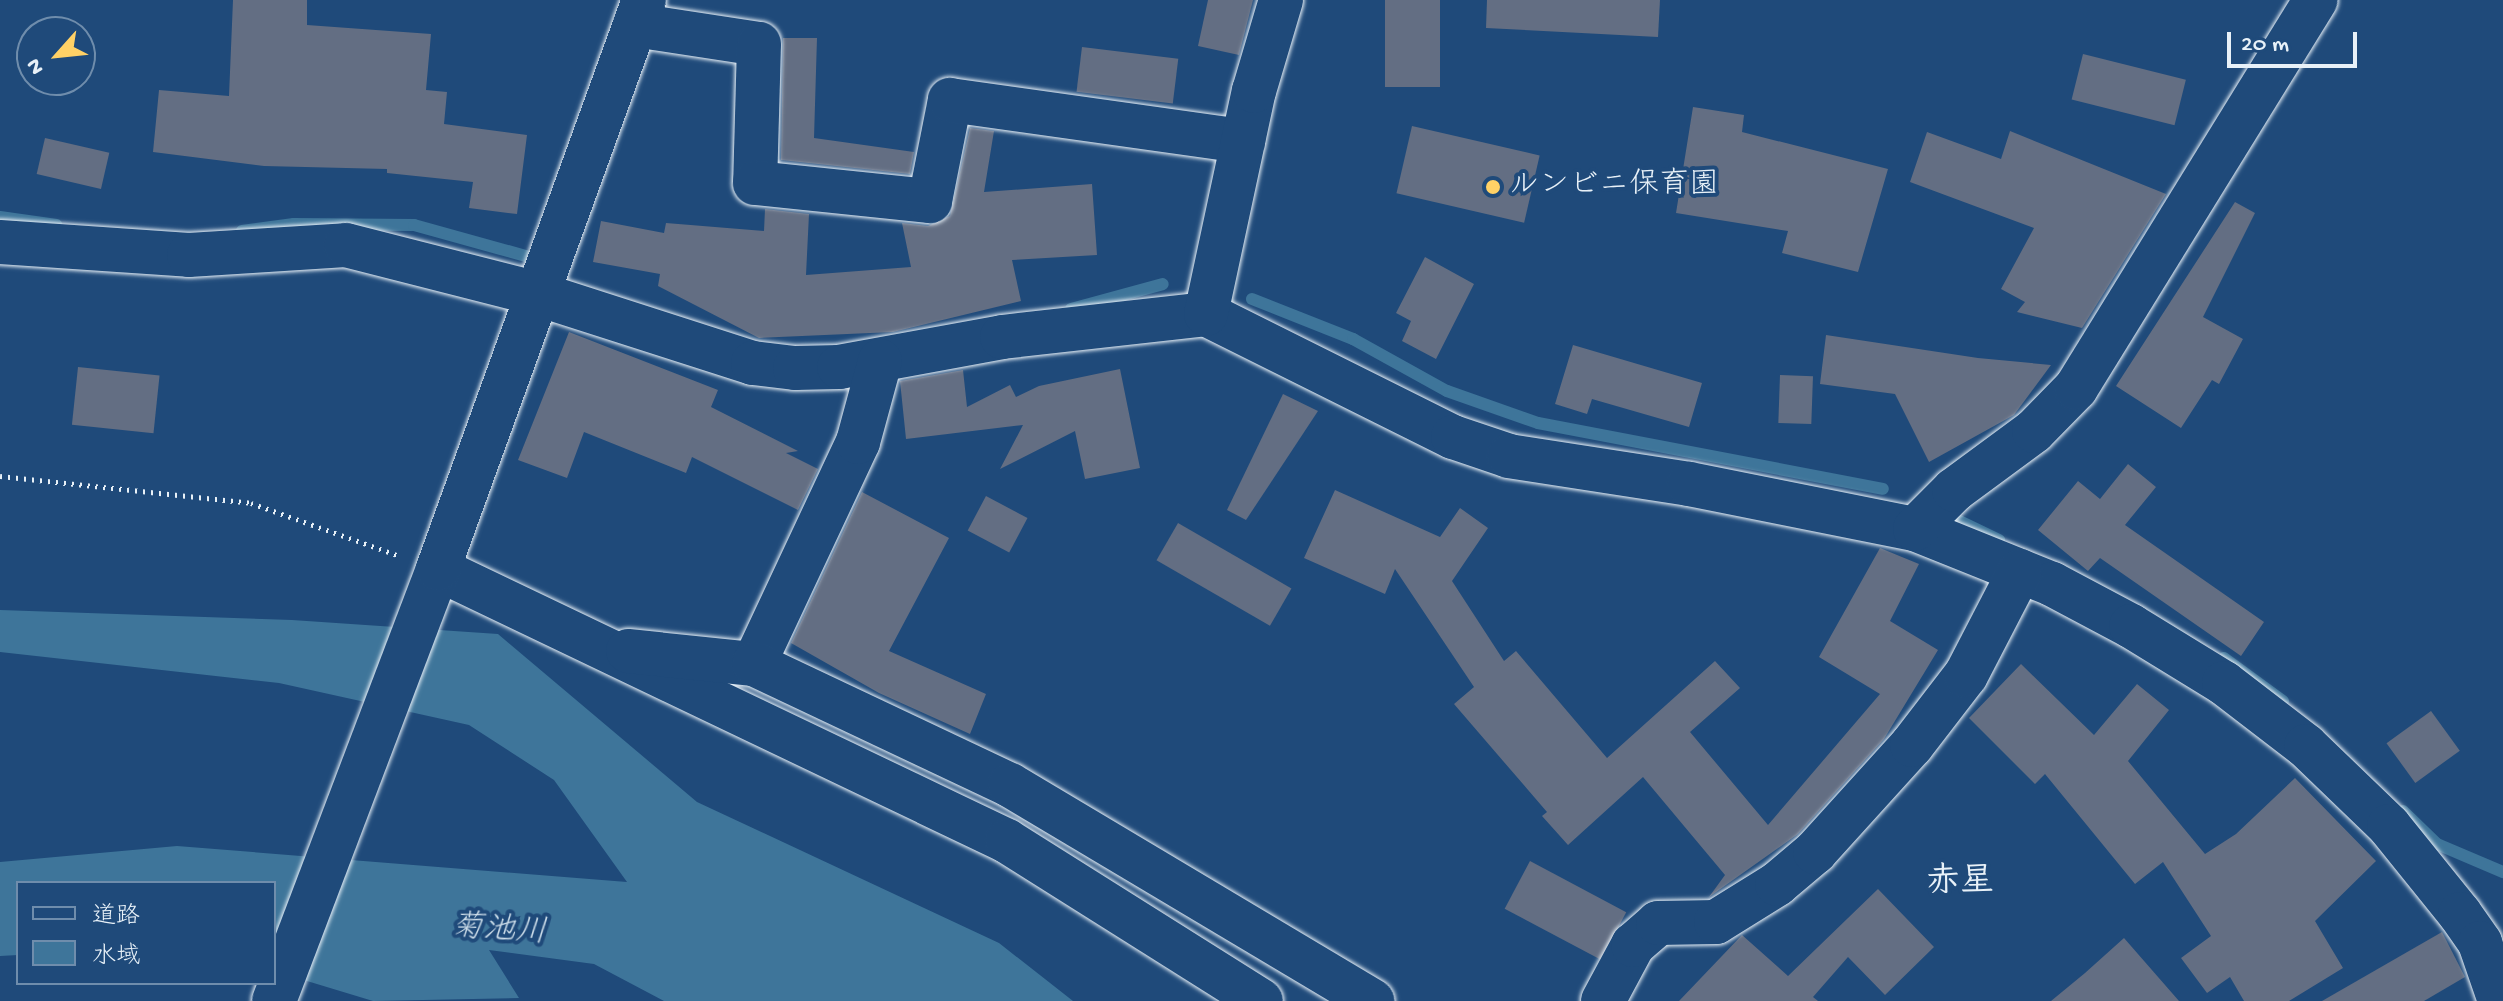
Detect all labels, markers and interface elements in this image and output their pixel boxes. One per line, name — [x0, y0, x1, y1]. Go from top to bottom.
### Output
north arrow — [16, 16, 96, 96]
scale bar — [2231, 16, 2361, 66]
text: 20 m — [2241, 31, 2289, 60]
text: N — [22, 54, 51, 78]
place label: ルンビニ保育園 — [1509, 169, 1719, 205]
marker: ルンビニ保育園 — [1484, 178, 1502, 196]
district label: 赤星 — [1926, 865, 1994, 905]
legend — [16, 881, 276, 985]
text: 道路 — [92, 903, 140, 932]
water label: 菊池川 — [450, 909, 548, 955]
text: 水域 — [92, 943, 140, 972]

